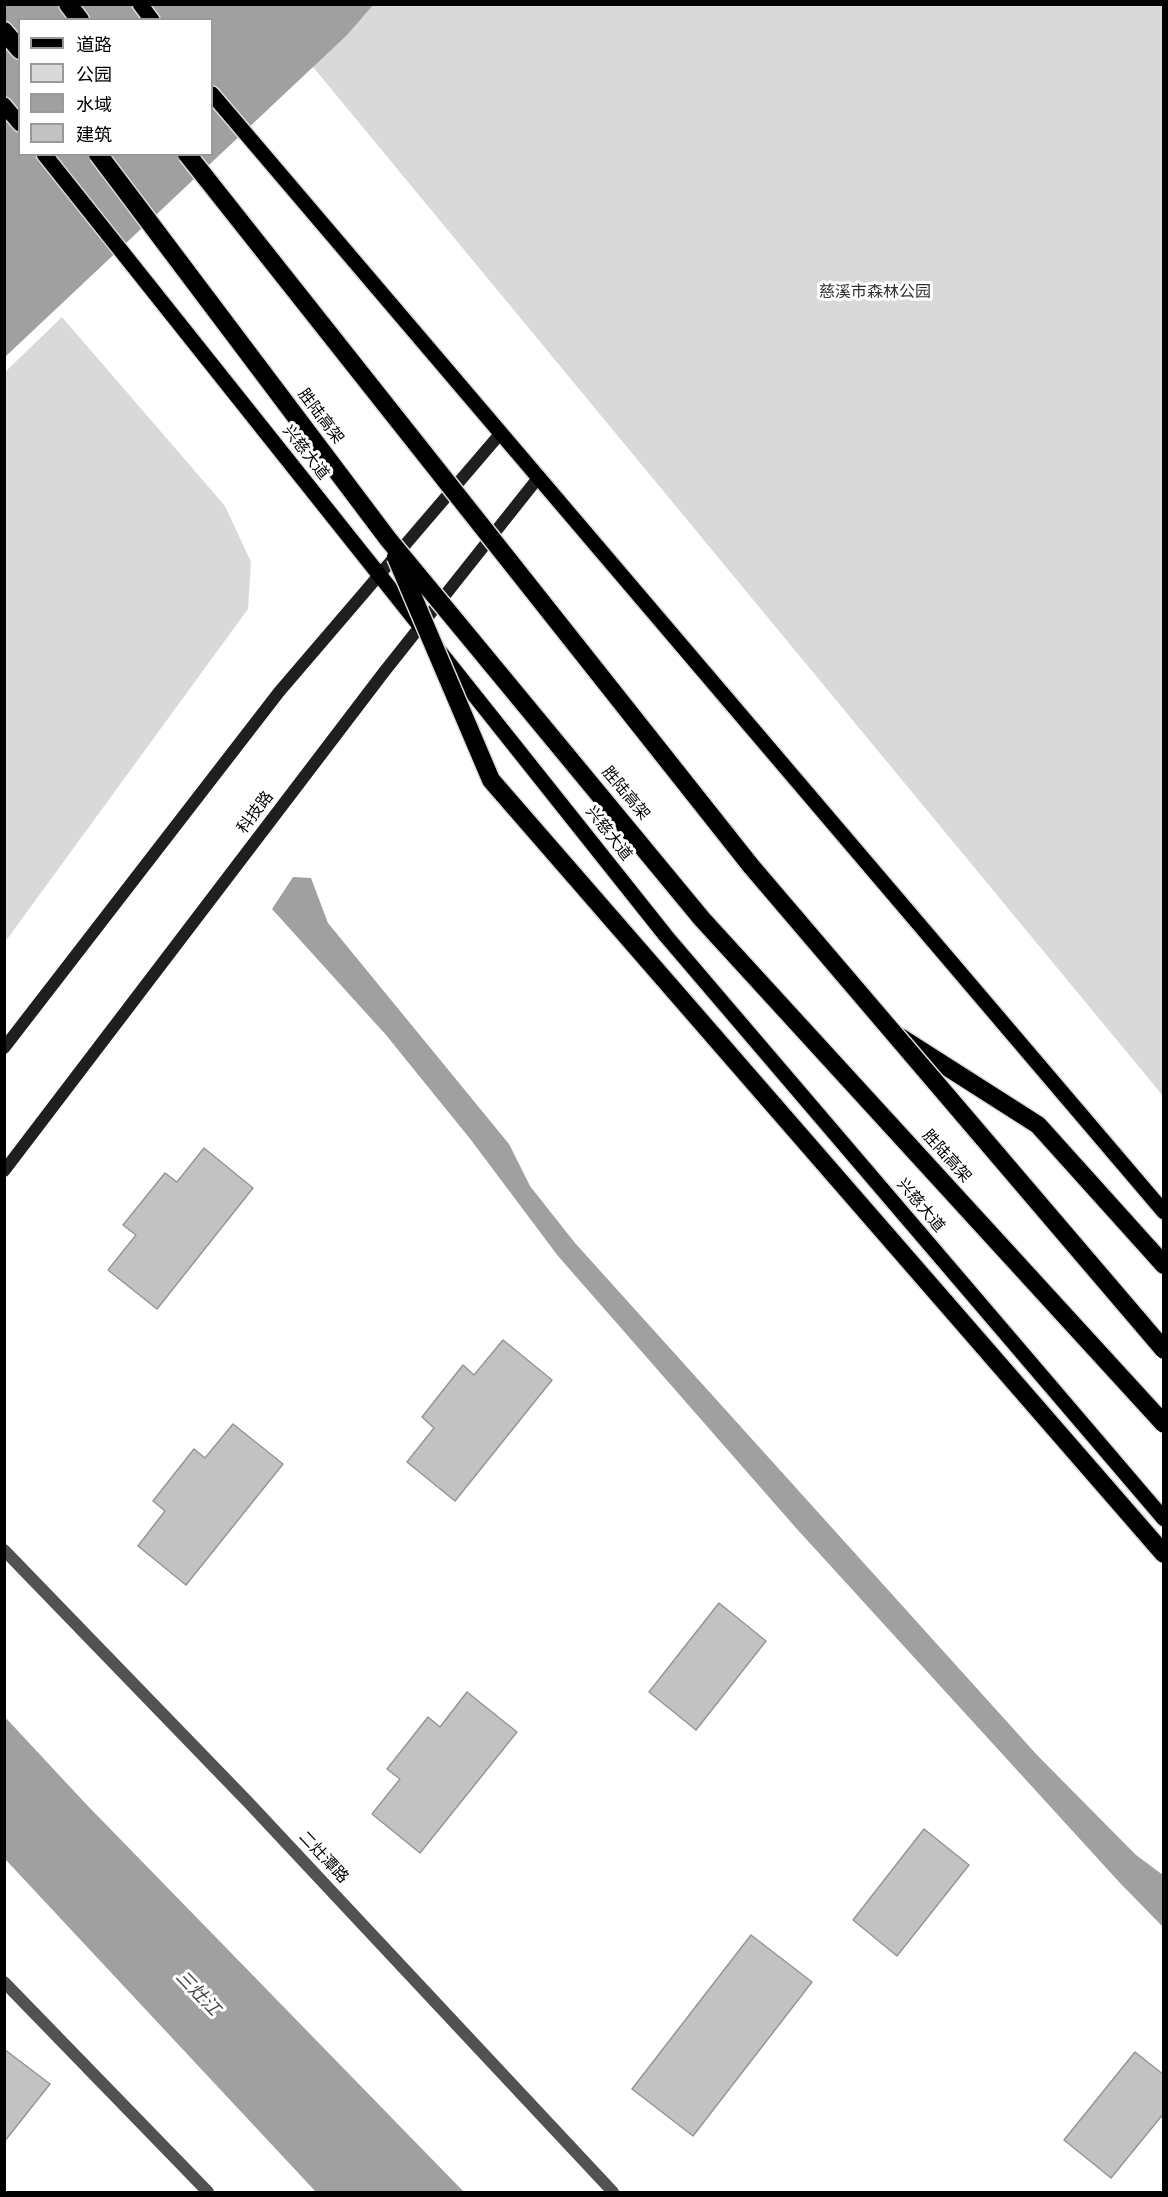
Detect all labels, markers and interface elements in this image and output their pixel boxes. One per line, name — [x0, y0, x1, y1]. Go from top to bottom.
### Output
legend — [18, 18, 213, 156]
text: 道路 — [76, 33, 112, 57]
text: 公园 — [76, 63, 112, 87]
text: 水域 — [76, 93, 112, 117]
text: 建筑 — [76, 123, 112, 147]
park label: 慈溪市森林公园 — [819, 283, 931, 303]
street label: 胜陆高架 — [293, 386, 347, 448]
street label: 兴慈大道 — [278, 422, 332, 484]
street label: 胜陆高架 — [597, 763, 653, 825]
street label: 科技路 — [234, 788, 278, 838]
street label: 兴慈大道 — [581, 803, 635, 865]
street label: 胜陆高架 — [917, 1127, 975, 1187]
street label: 兴慈大道 — [892, 1175, 948, 1237]
street label: 二灶潭路 — [294, 1828, 352, 1888]
water label: 三灶江 — [170, 1967, 224, 2021]

